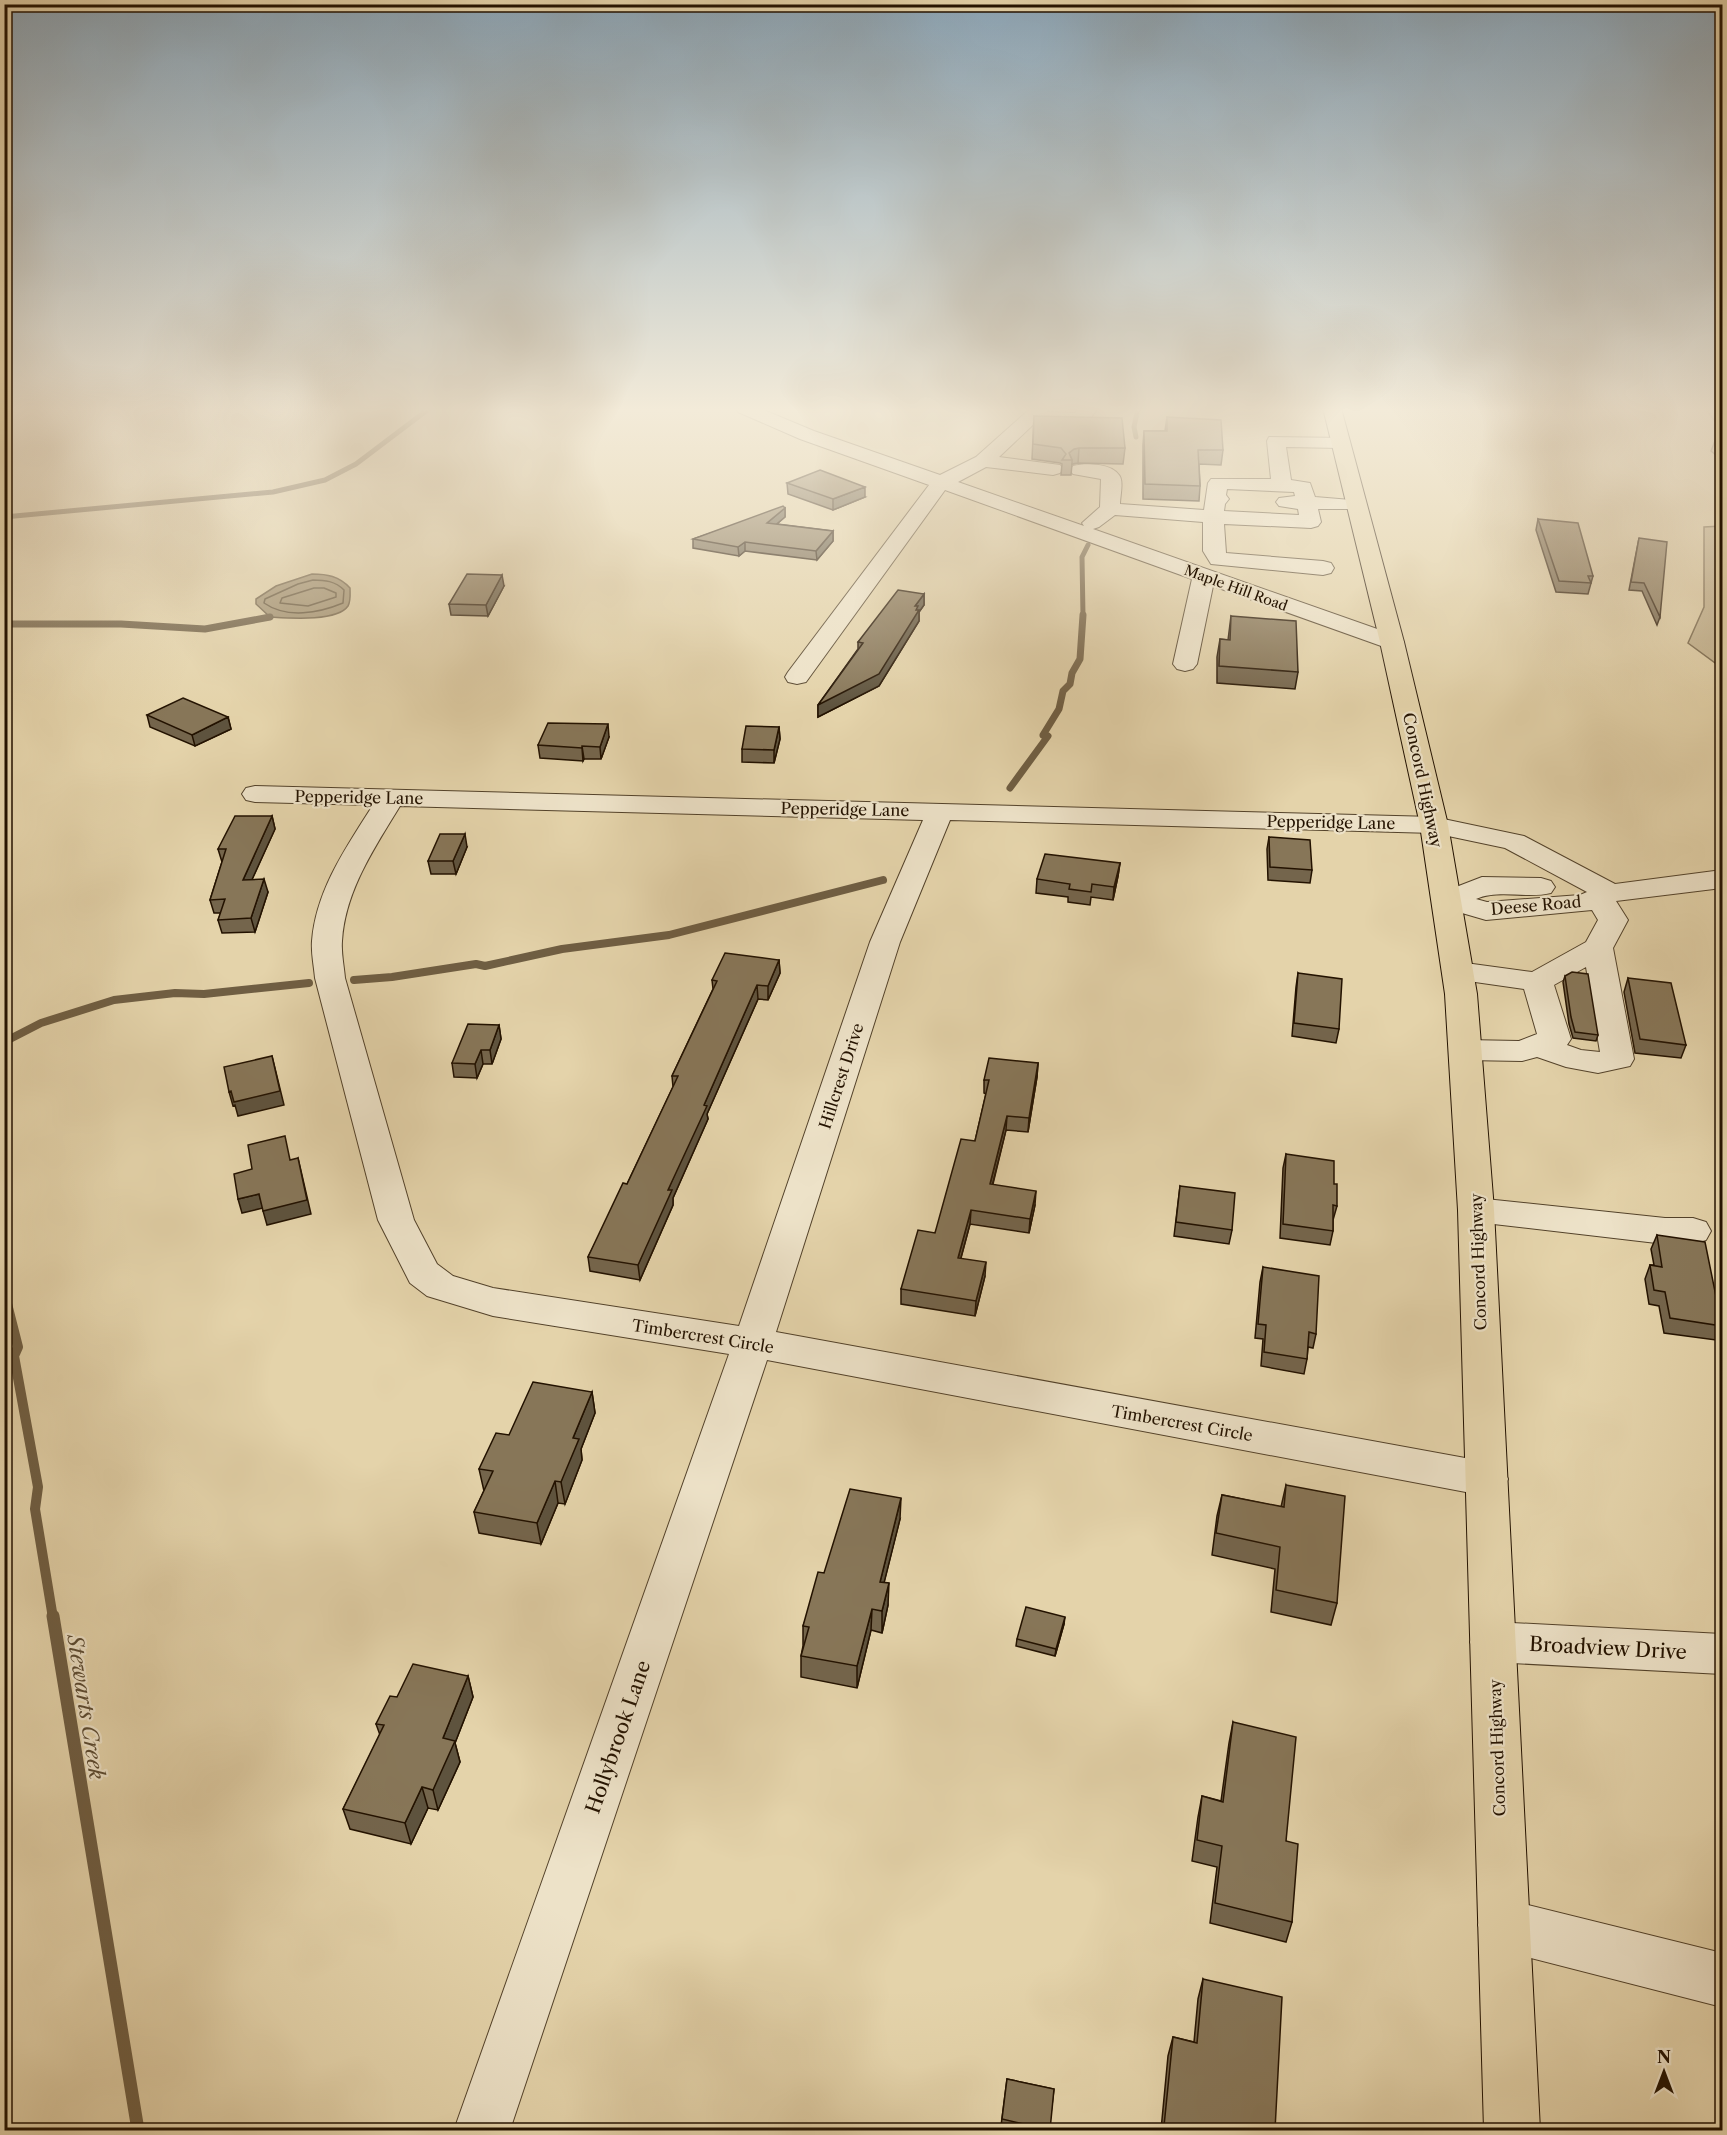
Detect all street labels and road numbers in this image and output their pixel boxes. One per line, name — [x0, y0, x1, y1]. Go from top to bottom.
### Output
street label: Maple Hill Road — [1182, 561, 1291, 615]
street label: Concord Highway — [1399, 711, 1447, 850]
street label: Pepperidge Lane — [295, 786, 424, 808]
street label: Pepperidge Lane — [781, 798, 910, 820]
street label: Pepperidge Lane — [1267, 811, 1396, 833]
street label: Deese Road — [1490, 891, 1582, 919]
street label: Hillcrest Drive — [814, 1020, 868, 1132]
street label: Concord Highway — [1466, 1192, 1490, 1331]
street label: Timbercrest Circle — [631, 1315, 775, 1357]
street label: Timbercrest Circle — [1110, 1401, 1254, 1445]
street label: Broadview Drive — [1529, 1632, 1687, 1664]
street label: Hollybrook Lane — [581, 1657, 655, 1817]
street label: Concord Highway — [1485, 1678, 1509, 1817]

